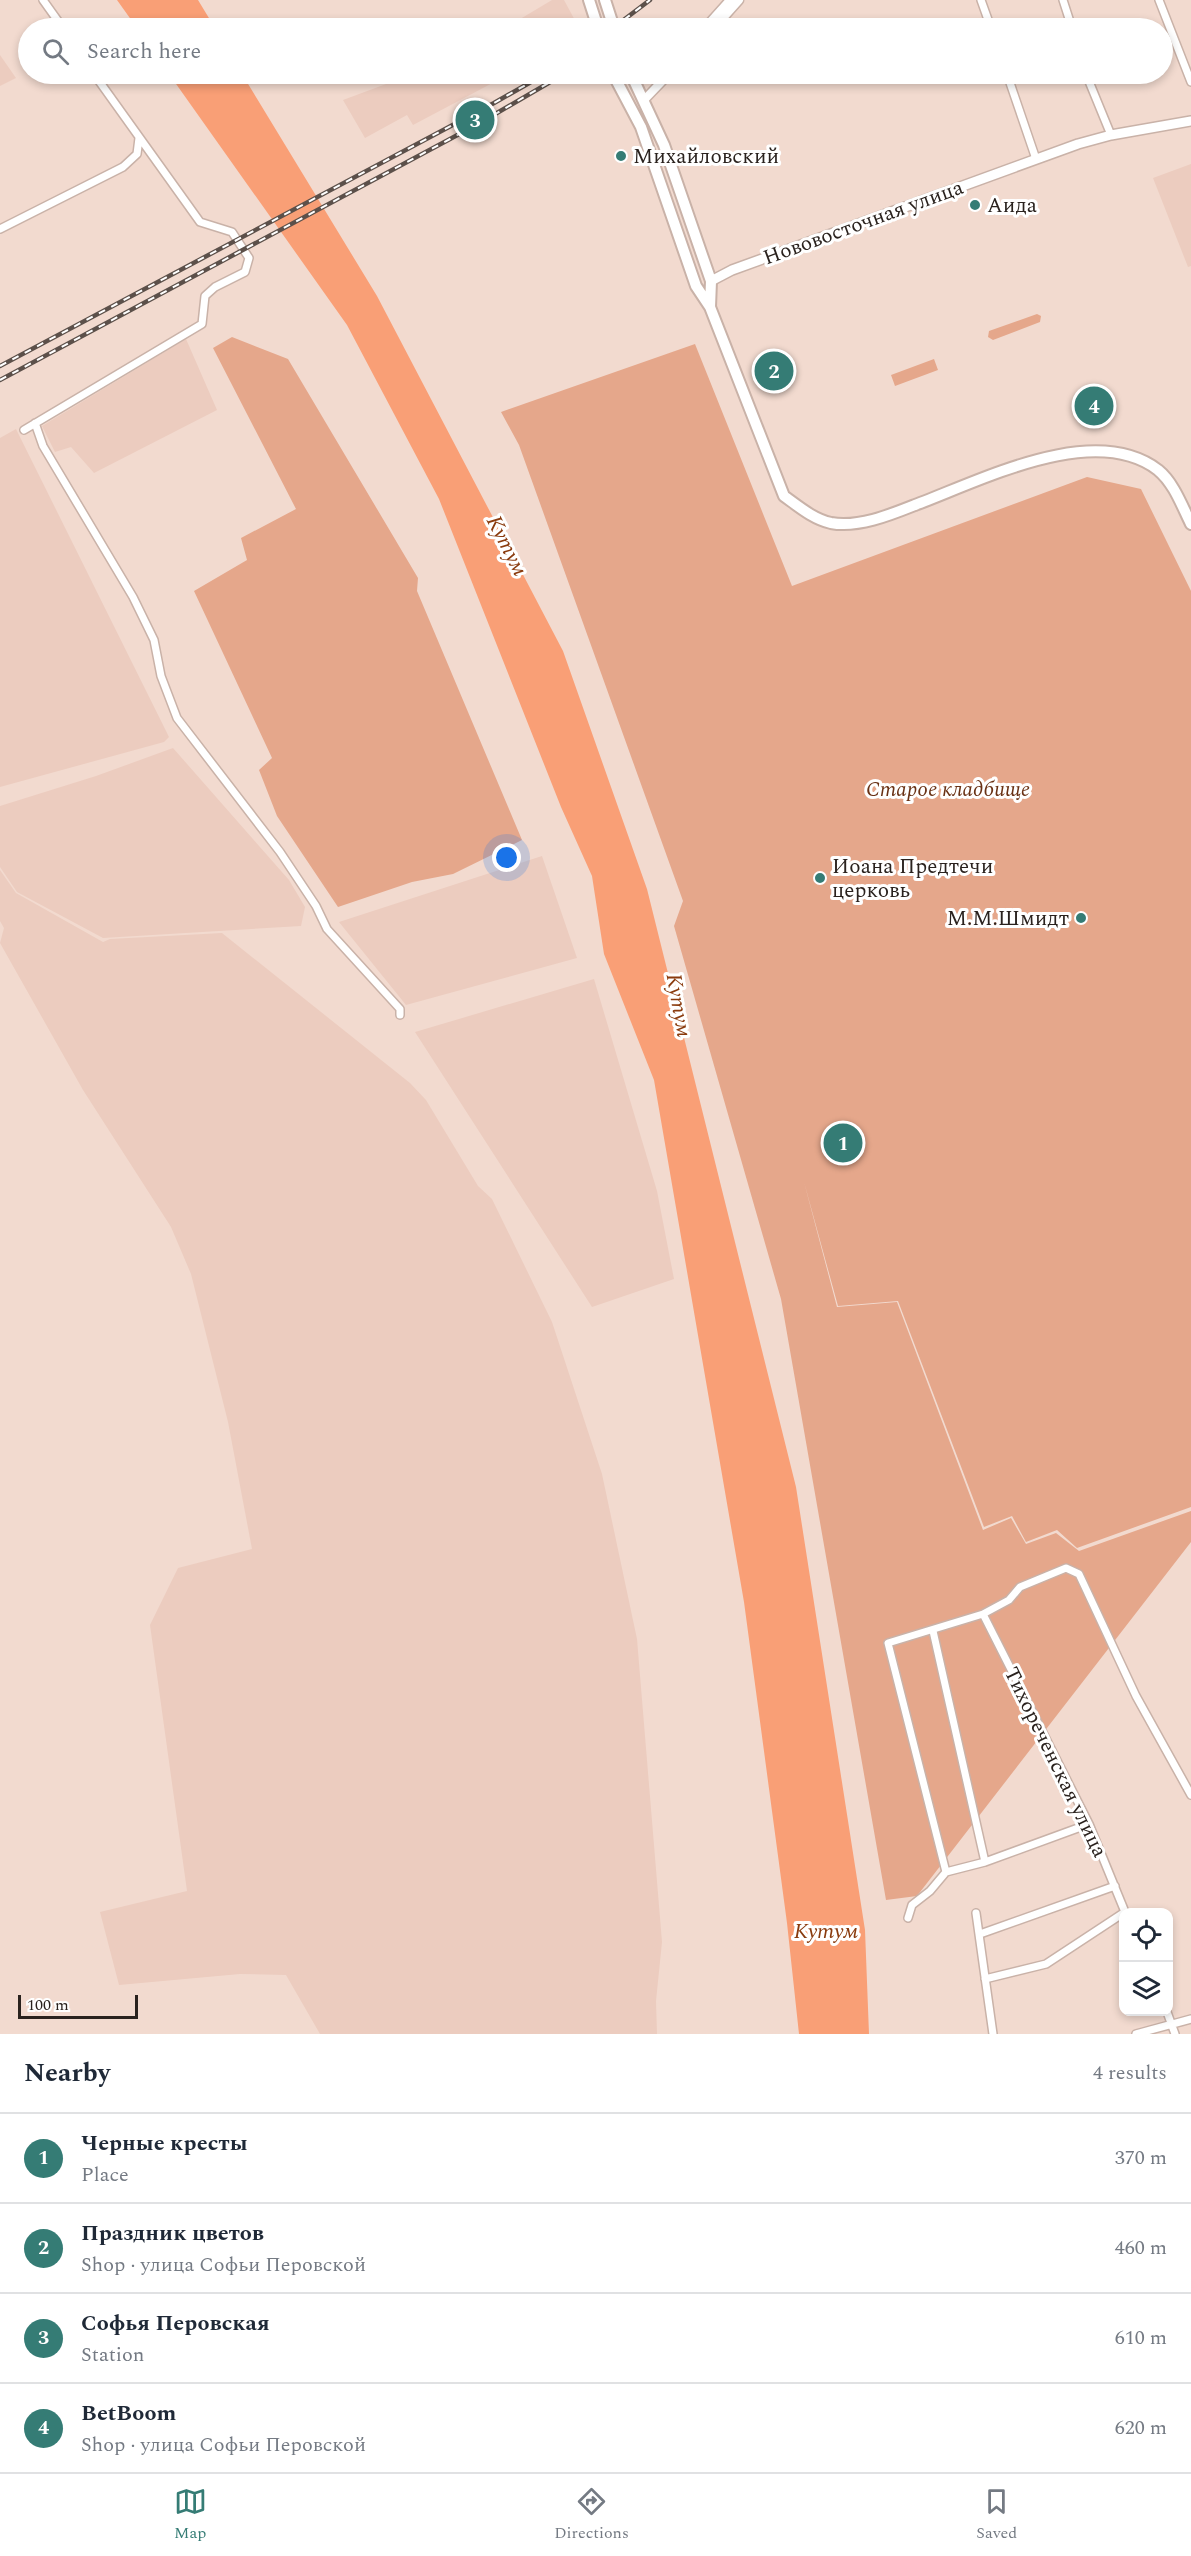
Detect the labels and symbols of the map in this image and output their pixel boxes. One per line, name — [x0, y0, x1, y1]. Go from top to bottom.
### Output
pin: 3 — [456, 98, 494, 142]
place label: Михайловский — [633, 141, 779, 173]
marker: Михайловский — [614, 149, 628, 163]
street label: Нововосточная улица — [759, 172, 969, 274]
place label: Аида — [987, 190, 1038, 222]
marker: Аида — [968, 198, 982, 212]
pin: 2 — [754, 348, 794, 394]
pin: 4 — [1074, 384, 1114, 428]
water label: Кутум — [477, 510, 536, 582]
park label: Старое кладбище — [866, 774, 1030, 806]
your location — [492, 843, 521, 872]
place label: Иоана Предтечи церковь — [832, 851, 993, 907]
marker: Иоана Предтечи церковь — [813, 871, 827, 885]
place label: М.М.Шмидт — [947, 903, 1069, 935]
marker: М.М.Шмидт — [1074, 911, 1088, 925]
water label: Кутум — [657, 971, 700, 1040]
pin: 1 — [824, 1120, 862, 1166]
street label: Тихореченская улица — [995, 1662, 1116, 1864]
water label: Кутум — [794, 1915, 858, 1948]
scale bar — [18, 1992, 138, 2020]

